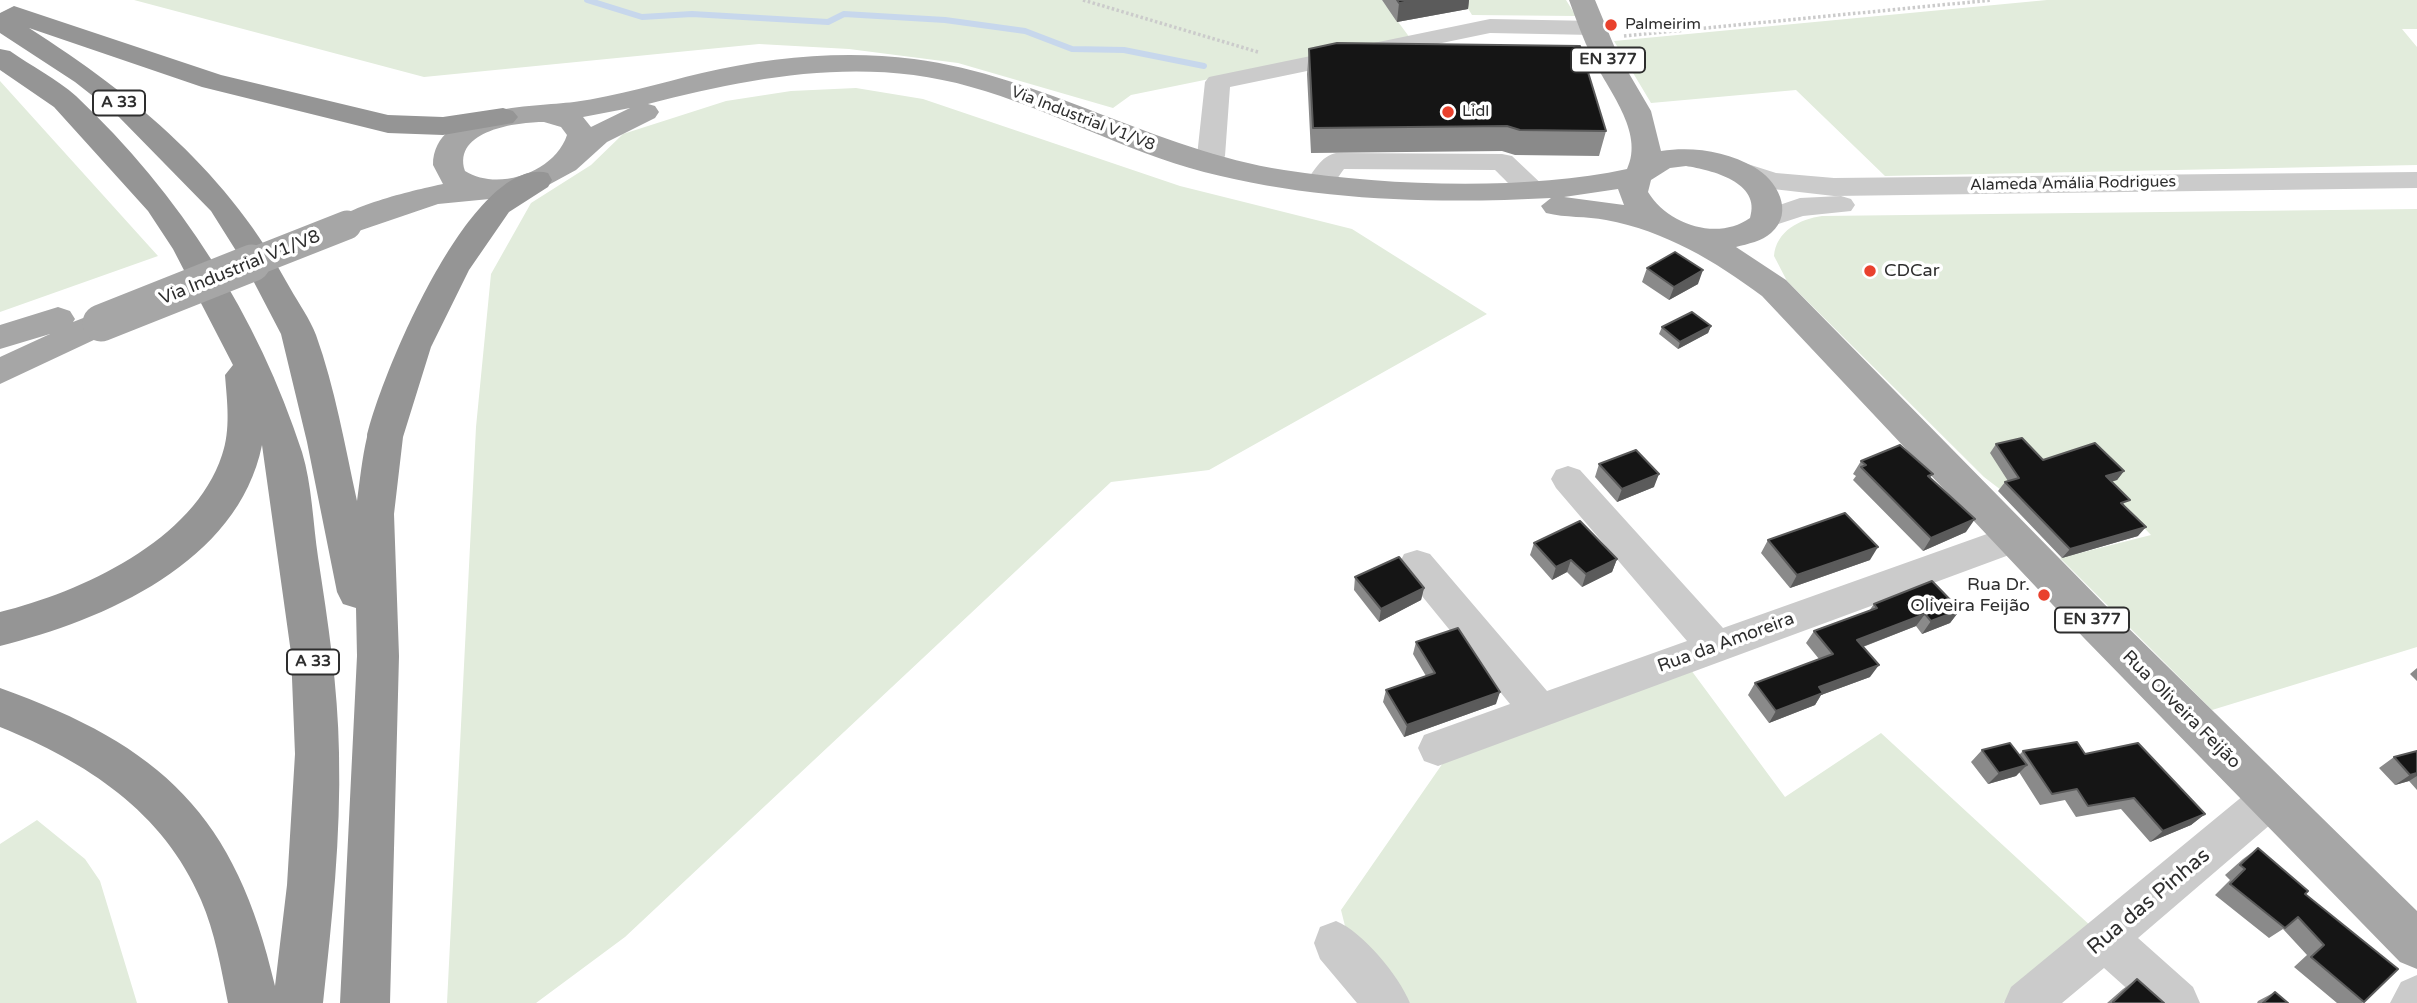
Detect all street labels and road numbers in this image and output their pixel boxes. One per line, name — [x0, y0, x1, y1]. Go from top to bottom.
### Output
road number: EN 377 — [1571, 48, 1645, 72]
street label: Via Industrial V1/V8 — [1008, 83, 1158, 155]
road number: A 33 — [93, 90, 145, 116]
street label: Alameda Amália Rodrigues — [1970, 173, 2176, 195]
street label: Via Industrial V1/V8 — [156, 226, 324, 310]
street label: Rua da Amoreira — [1655, 608, 1797, 678]
road number: EN 377 — [2055, 608, 2129, 632]
street label: Rua Oliveira Feijão — [2117, 646, 2245, 774]
road number: A 33 — [287, 650, 339, 674]
street label: Rua das Pinhas — [2083, 843, 2215, 961]

